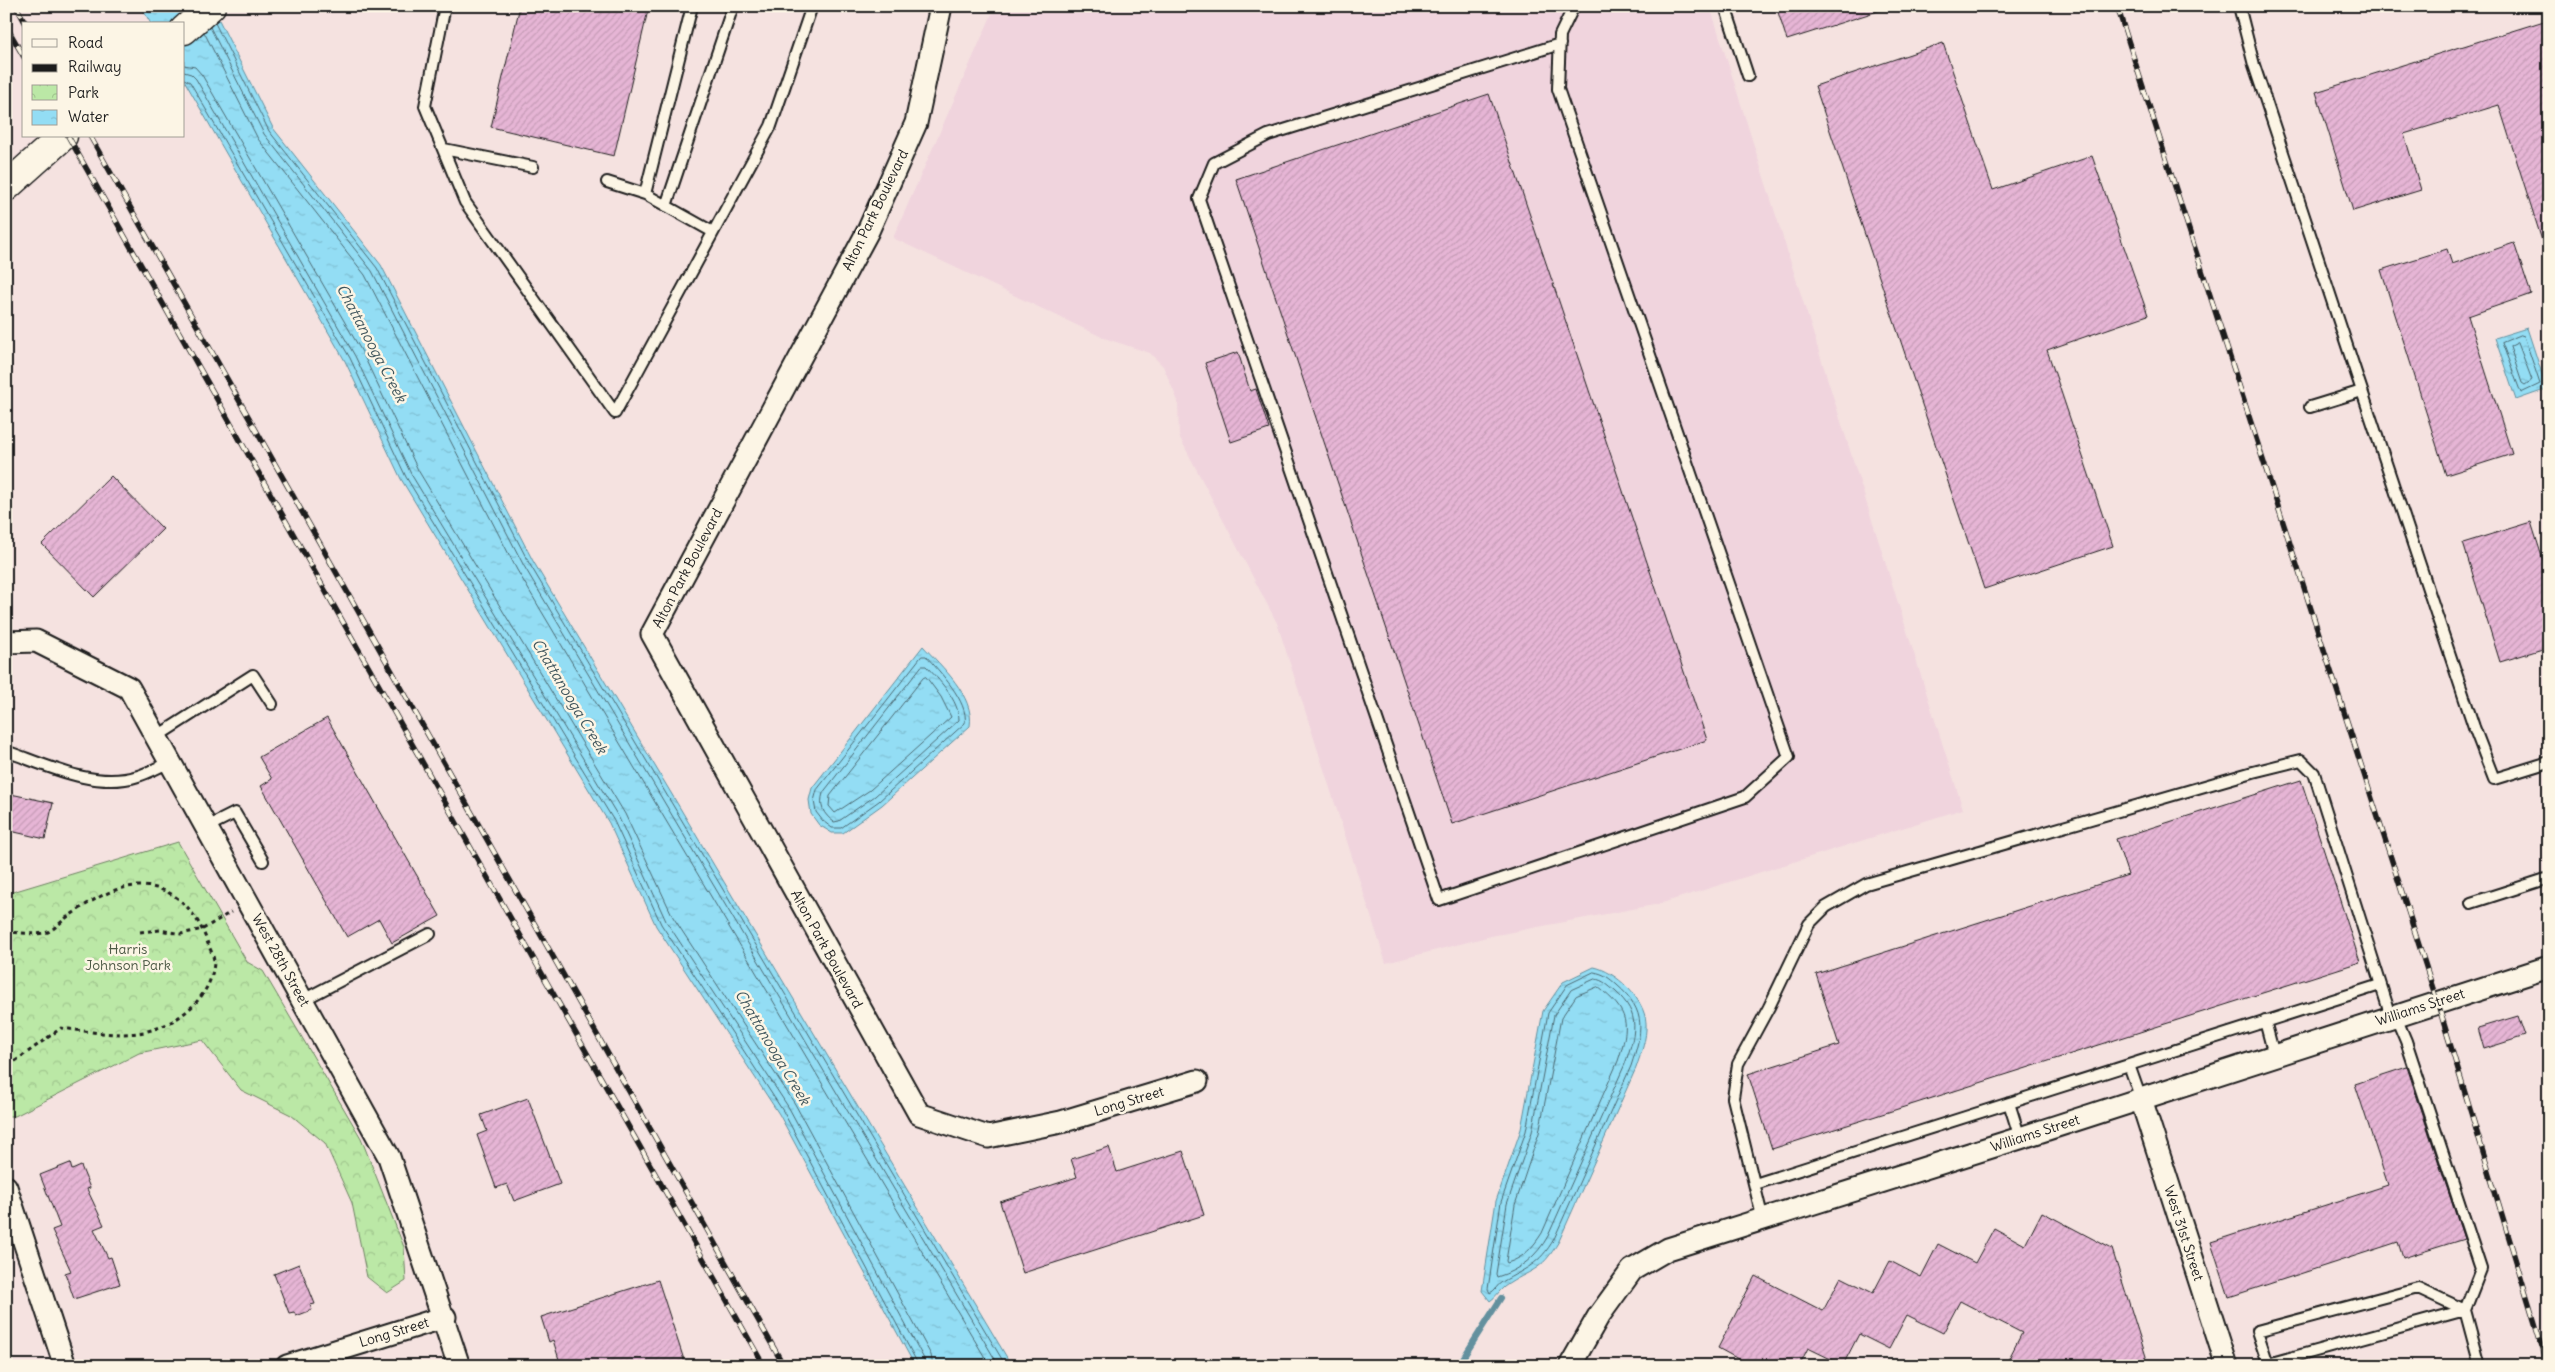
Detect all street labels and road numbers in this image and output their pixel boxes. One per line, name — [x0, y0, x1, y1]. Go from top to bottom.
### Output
street label: Alton Park Boulevard — [838, 146, 912, 274]
street label: Alton Park Boulevard — [648, 505, 726, 631]
street label: Alton Park Boulevard — [787, 887, 867, 1011]
street label: West 28th Street — [248, 910, 314, 1010]
street label: Williams Street — [2373, 984, 2467, 1030]
street label: Long Street — [1092, 1082, 1166, 1120]
street label: Williams Street — [1988, 1110, 2082, 1156]
street label: West 31st Street — [2160, 1183, 2208, 1283]
street label: Long Street — [357, 1313, 431, 1351]

